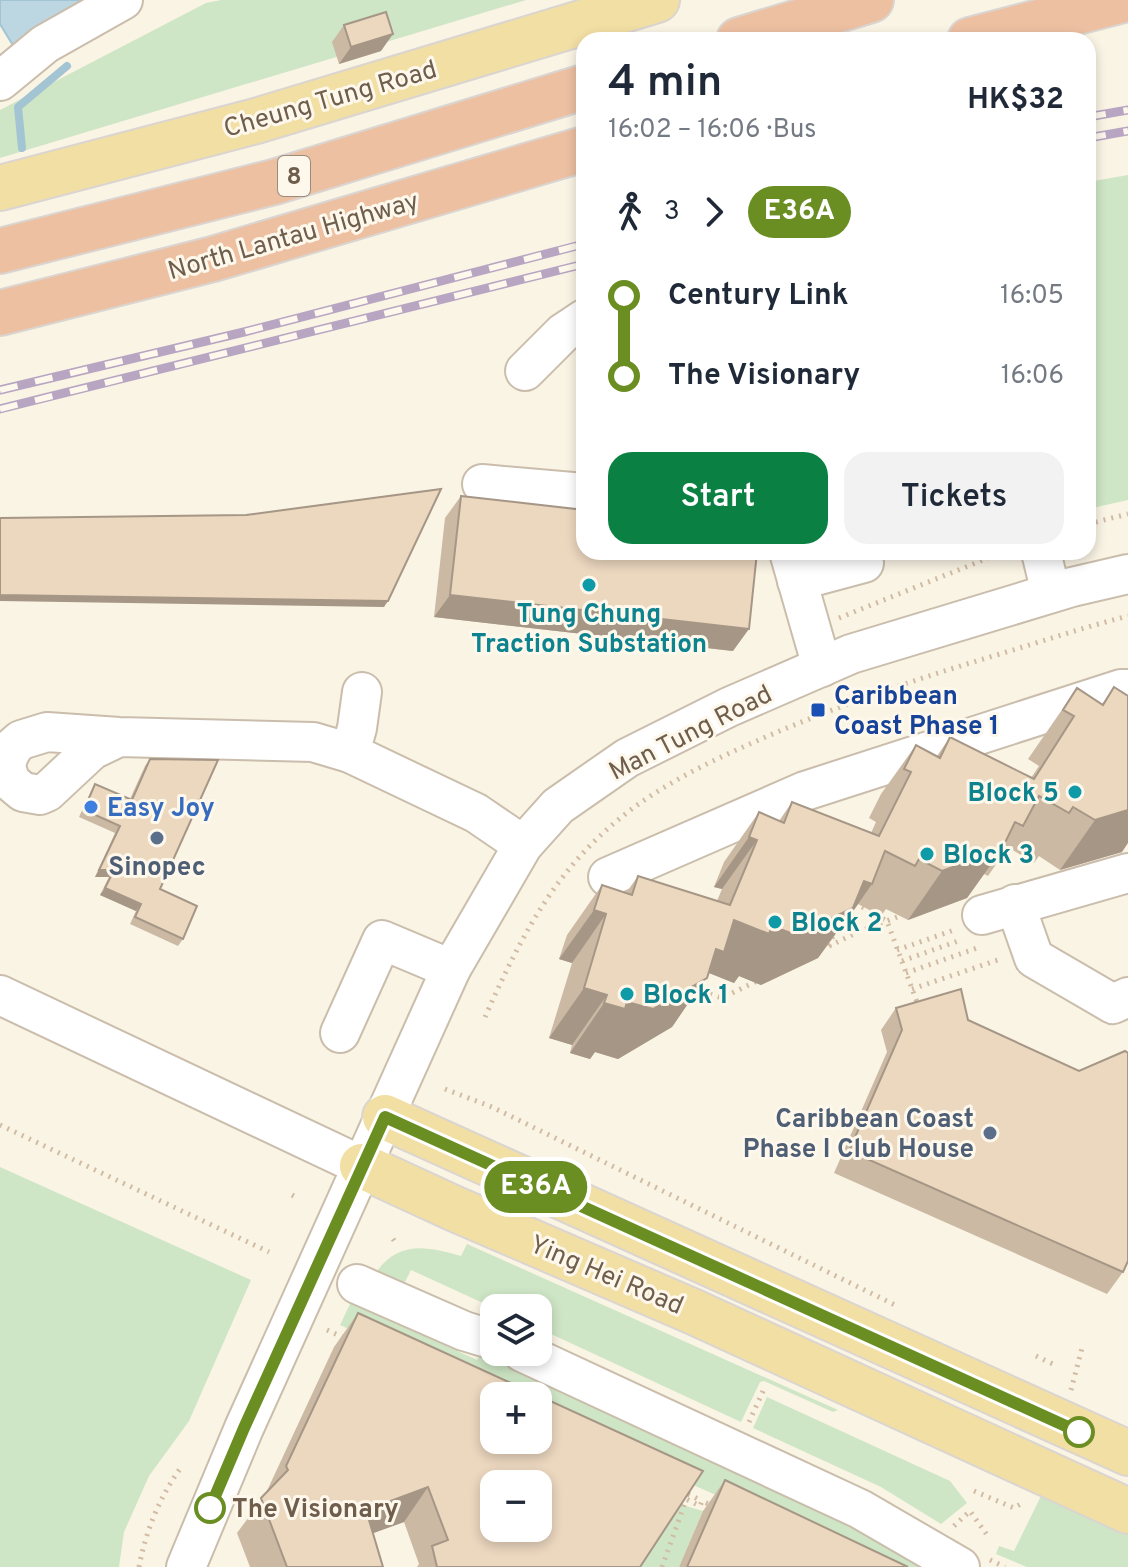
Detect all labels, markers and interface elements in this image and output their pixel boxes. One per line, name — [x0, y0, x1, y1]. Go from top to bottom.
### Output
street label: Cheung Tung Road — [220, 54, 441, 147]
text: 4 min — [608, 56, 722, 112]
text: HK$32 — [967, 82, 1064, 119]
text: 16:02 – 16:06 · Bus — [608, 114, 817, 147]
road number: 8 — [278, 156, 310, 196]
street label: North Lantau Highway — [164, 186, 423, 289]
icon: walk — [608, 190, 652, 234]
icon: forward — [692, 190, 736, 234]
text: E36A — [764, 194, 835, 230]
text: 3 — [664, 196, 680, 229]
text: Century Link — [668, 278, 848, 315]
text: 16:05 — [1000, 280, 1064, 313]
text: The Visionary — [668, 358, 860, 395]
text: 16:06 — [1001, 360, 1064, 393]
button: Start — [608, 452, 828, 544]
button: Tickets — [844, 452, 1064, 544]
marker: Tung Chung Traction Substation — [580, 576, 598, 594]
place label: Tung Chung Traction Substation — [471, 599, 707, 662]
street label: Man Tung Road — [604, 679, 778, 790]
place label: Caribbean Coast Phase 1 — [834, 681, 999, 744]
marker: Caribbean Coast Phase 1 — [809, 701, 827, 719]
place label: Block 5 — [968, 778, 1059, 811]
marker: Block 5 — [1066, 783, 1084, 801]
place label: Easy Joy — [107, 793, 215, 826]
marker: Easy Joy — [82, 798, 100, 816]
marker: Sinopec — [148, 829, 166, 847]
place label: Block 3 — [943, 840, 1034, 873]
marker: Block 3 — [918, 845, 936, 863]
place label: Sinopec — [108, 852, 206, 885]
place label: Block 2 — [791, 908, 882, 941]
marker: Block 2 — [766, 913, 784, 931]
place label: Block 1 — [643, 980, 729, 1013]
marker: Block 1 — [618, 985, 636, 1003]
place label: Caribbean Coast Phase I Club House — [743, 1104, 974, 1167]
marker: Caribbean Coast Phase I Club House — [981, 1124, 999, 1142]
line badge: E36A — [480, 1161, 592, 1213]
text: E36A — [500, 1169, 572, 1205]
street label: Ying Hei Road — [524, 1229, 688, 1324]
map controls — [480, 1294, 552, 1542]
button: layers — [480, 1294, 552, 1366]
button: + — [480, 1382, 552, 1454]
unlabelled marker — [1064, 1417, 1094, 1447]
button: − — [480, 1470, 552, 1542]
marker: The Visionary — [195, 1493, 225, 1523]
place label: The Visionary — [232, 1494, 399, 1527]

